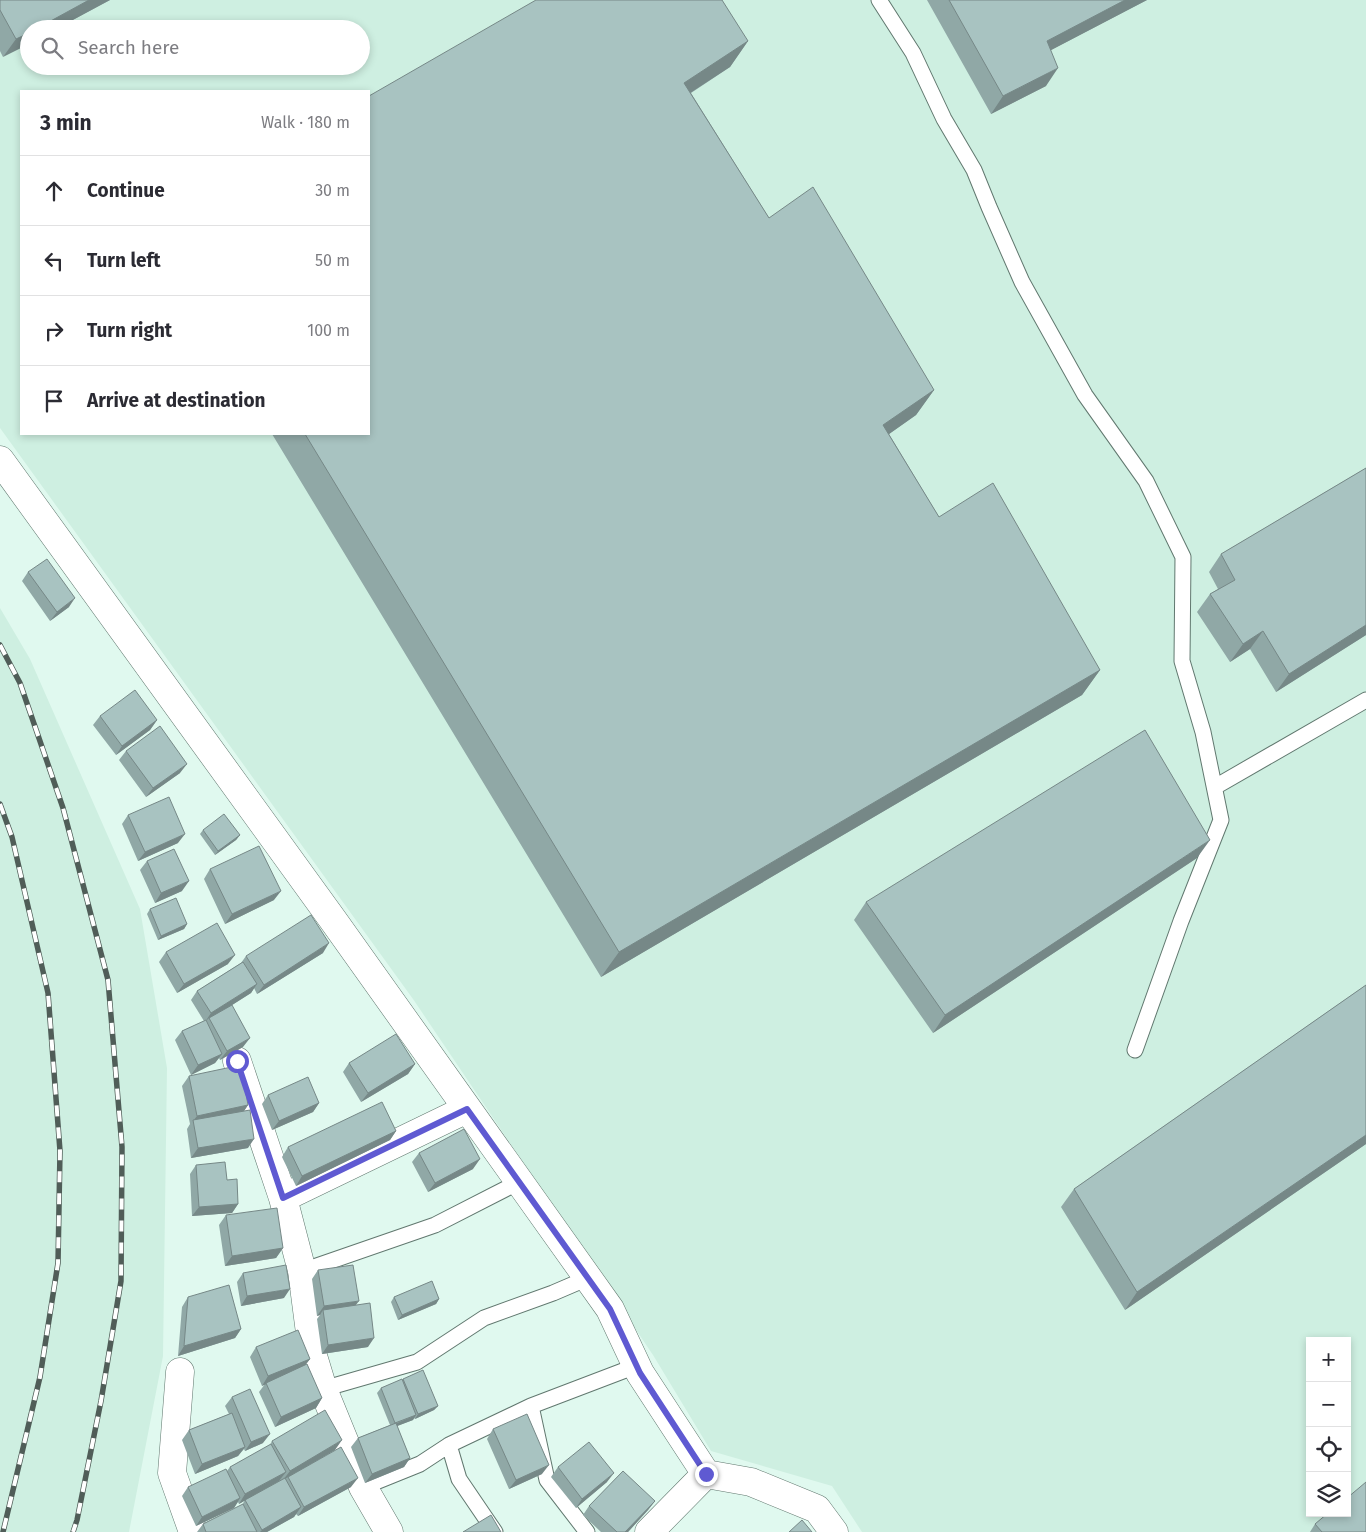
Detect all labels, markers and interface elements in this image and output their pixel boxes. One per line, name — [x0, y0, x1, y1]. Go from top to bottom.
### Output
search box — [20, 20, 370, 75]
icon: search — [38, 34, 66, 62]
text: Search here — [78, 36, 179, 59]
text: 3 min — [40, 110, 92, 136]
text: Walk · 180 m — [261, 113, 350, 132]
icon: ahead — [40, 177, 68, 205]
text: Continue — [87, 179, 165, 202]
text: 30 m — [315, 181, 350, 200]
icon: left — [40, 247, 68, 275]
text: Turn left — [87, 249, 161, 272]
text: 50 m — [315, 251, 350, 270]
icon: right — [40, 317, 68, 345]
text: Turn right — [87, 319, 172, 342]
text: 100 m — [307, 321, 350, 340]
icon: arrive — [40, 387, 68, 415]
text: Arrive at destination — [87, 389, 266, 412]
route start — [226, 1050, 249, 1073]
map controls — [1306, 1337, 1351, 1517]
button: + — [1306, 1337, 1351, 1382]
button: − — [1306, 1382, 1351, 1427]
button: locate — [1306, 1427, 1351, 1472]
route end — [695, 1463, 718, 1486]
button: layers — [1306, 1472, 1351, 1517]

